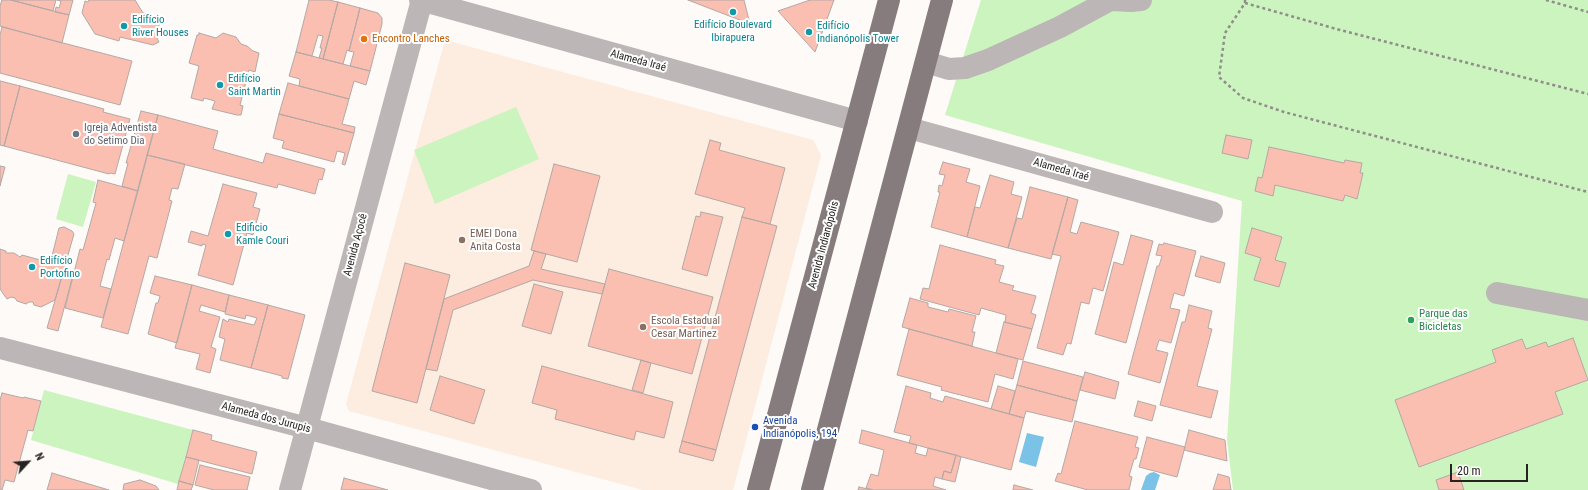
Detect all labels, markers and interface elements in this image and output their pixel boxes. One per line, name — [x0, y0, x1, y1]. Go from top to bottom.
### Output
marker: Edifício Boulevard Ibirapuera — [728, 7, 738, 17]
place label: Edifício River Houses — [132, 13, 189, 39]
place label: Edifício Boulevard Ibirapuera — [694, 18, 772, 44]
place label: Edifício Indianópolis Tower — [817, 19, 899, 45]
marker: Edifício River Houses — [119, 21, 129, 31]
marker: Edifício Indianópolis Tower — [804, 27, 814, 37]
place label: Encontro Lanches — [372, 32, 450, 46]
marker: Encontro Lanches — [359, 34, 369, 44]
street label: Alameda Iraé — [609, 47, 667, 75]
place label: Edifício Saint Martin — [228, 72, 281, 98]
marker: Edifício Saint Martin — [215, 80, 225, 90]
place label: Igreja Adventista do Setimo Dia — [84, 121, 157, 147]
marker: Igreja Adventista do Setimo Dia — [71, 129, 81, 139]
street label: Alameda Iraé — [1032, 156, 1090, 184]
street label: Avenida Indianópolis — [806, 200, 842, 290]
street label: Avenida Açocê — [341, 212, 371, 278]
place label: Edificio Kamle Couri — [236, 221, 289, 247]
place label: EMEI Dona Anita Costa — [470, 227, 521, 253]
marker: Edificio Kamle Couri — [223, 229, 233, 239]
marker: EMEI Dona Anita Costa — [457, 235, 467, 245]
place label: Edifício Portofino — [40, 254, 80, 280]
marker: Edifício Portofino — [27, 262, 37, 272]
place label: Parque das Bicicletas — [1419, 307, 1468, 333]
place label: Escola Estadual Cesar Martinez — [651, 314, 720, 340]
marker: Parque das Bicicletas — [1406, 315, 1416, 325]
marker: Escola Estadual Cesar Martinez — [638, 322, 648, 332]
street label: Alameda dos Jurupis — [220, 400, 312, 436]
place label: Avenida Indianópolis, 194 — [763, 414, 837, 440]
marker: Avenida Indianópolis, 194 — [750, 422, 760, 432]
north arrow — [8, 442, 48, 482]
text: N — [32, 451, 47, 462]
scale bar — [1452, 456, 1530, 482]
text: 20 m — [1457, 464, 1481, 478]

